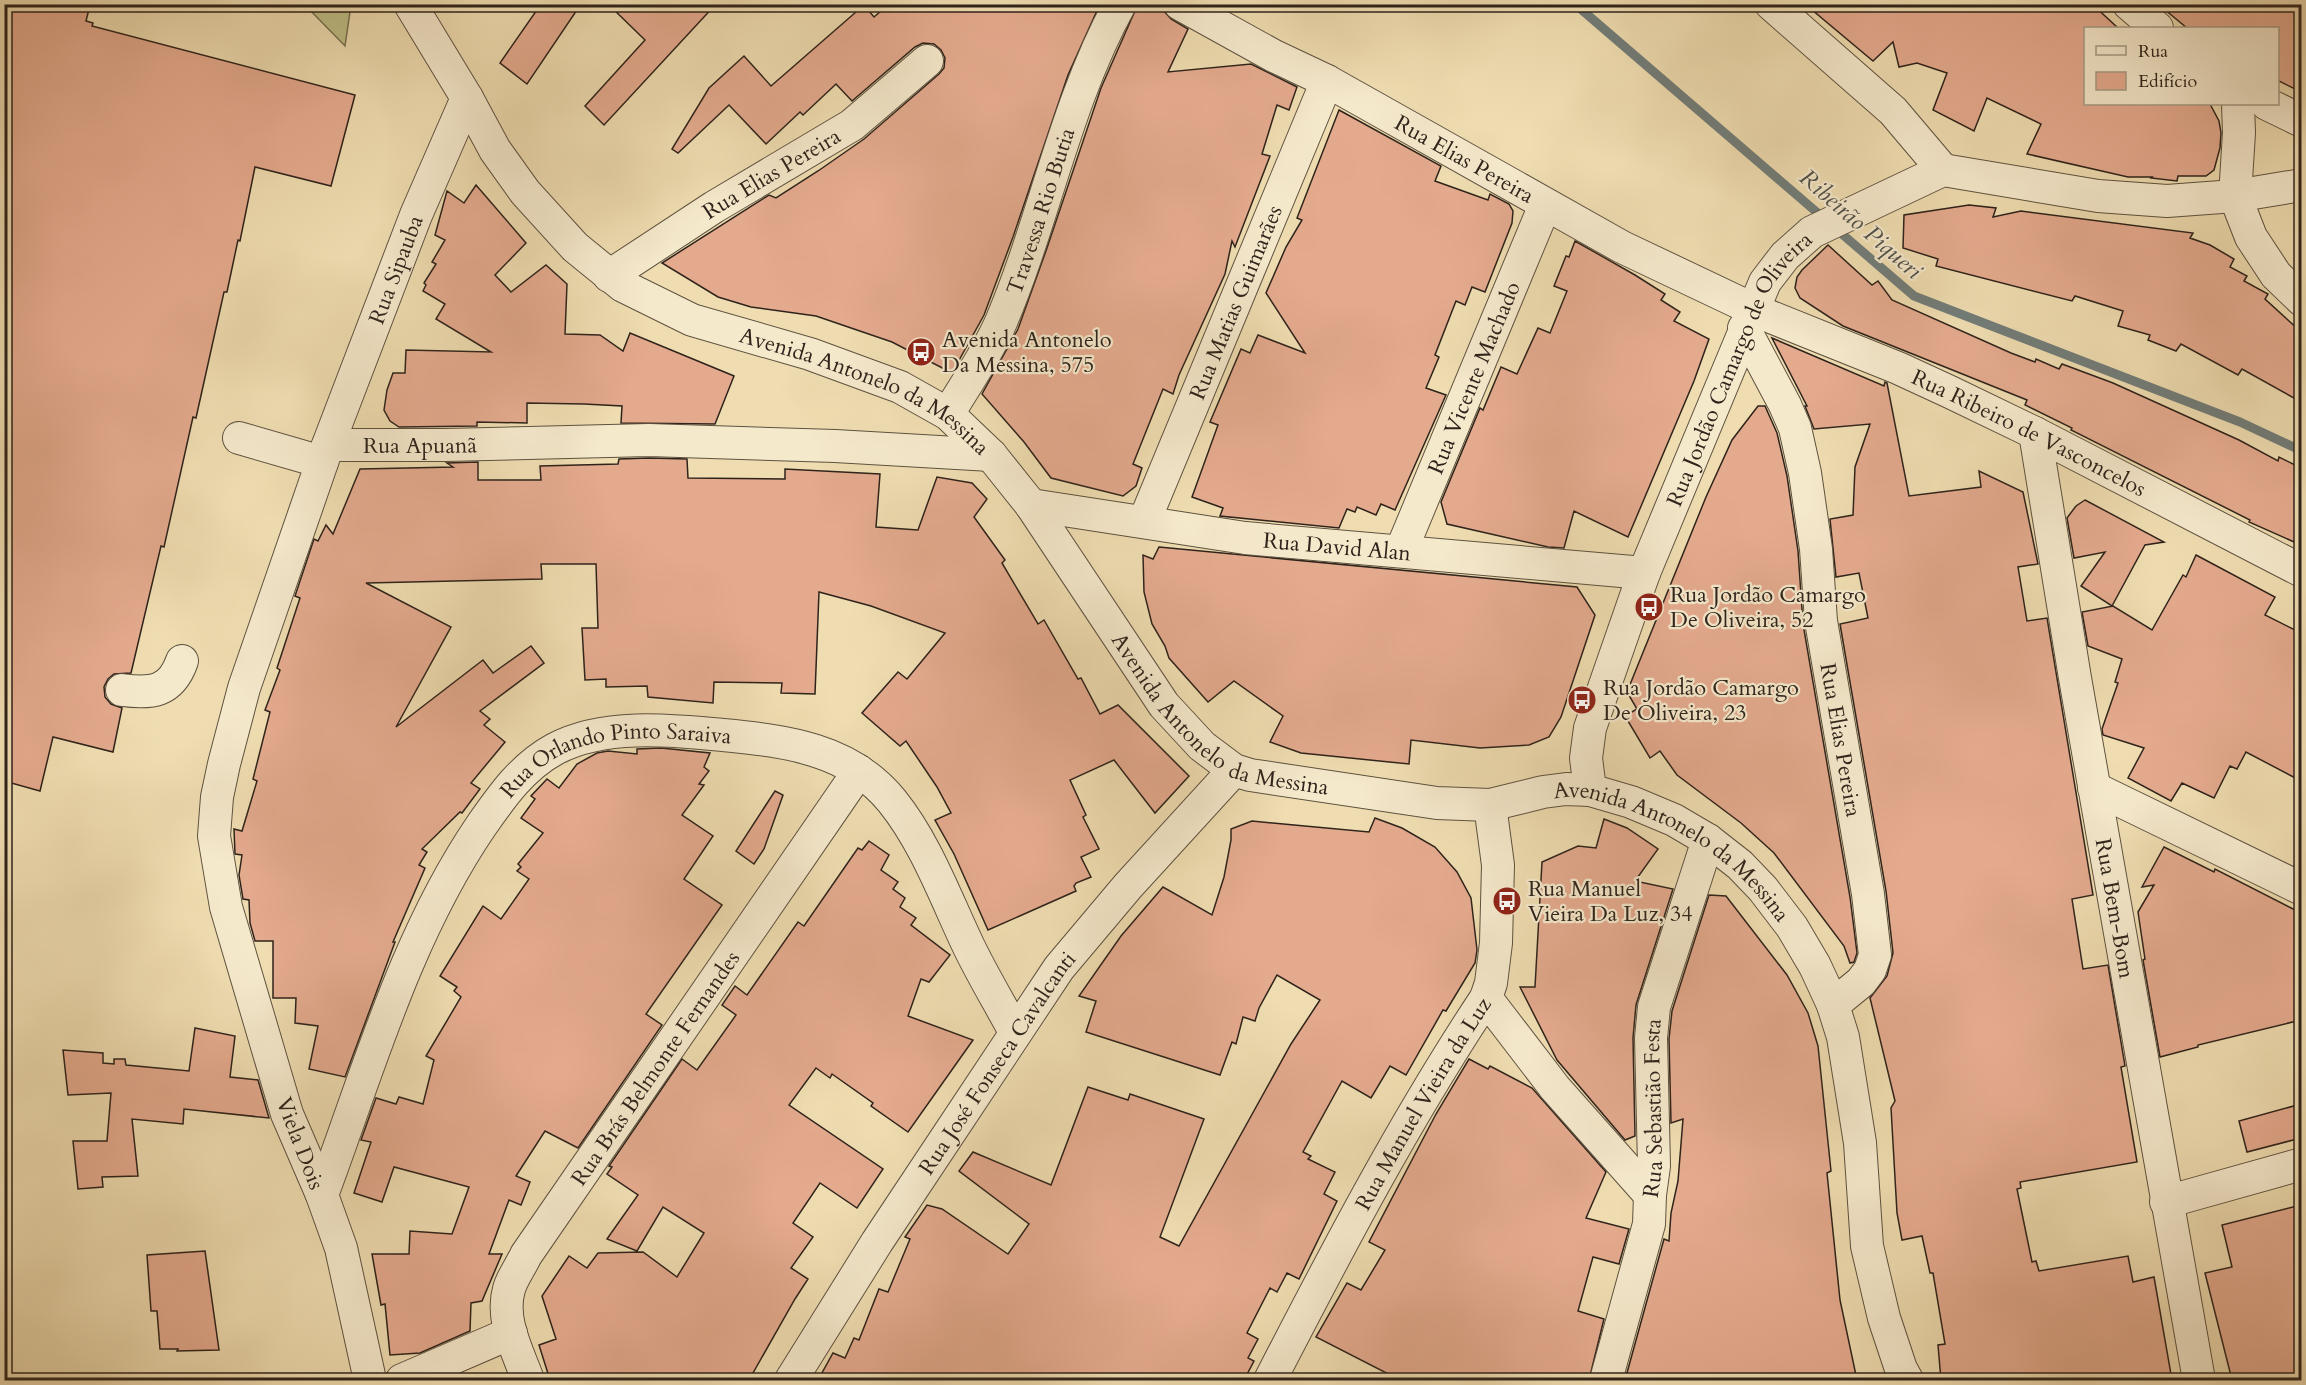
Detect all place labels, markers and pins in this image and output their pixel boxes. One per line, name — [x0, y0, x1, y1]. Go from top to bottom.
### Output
place label: Avenida Antonelo Da Messina, 575 — [942, 325, 1112, 380]
bus stop icon: Avenida Antonelo Da Messina, 575 — [905, 336, 937, 368]
place label: Rua Jordão Camargo De Oliveira, 52 — [1670, 580, 1866, 635]
bus stop icon: Rua Jordão Camargo De Oliveira, 52 — [1633, 591, 1665, 623]
place label: Rua Jordão Camargo De Oliveira, 23 — [1603, 673, 1799, 728]
bus stop icon: Rua Jordão Camargo De Oliveira, 23 — [1566, 684, 1598, 716]
place label: Rua Manuel Vieira Da Luz, 34 — [1528, 874, 1693, 929]
bus stop icon: Rua Manuel Vieira Da Luz, 34 — [1491, 885, 1523, 917]

